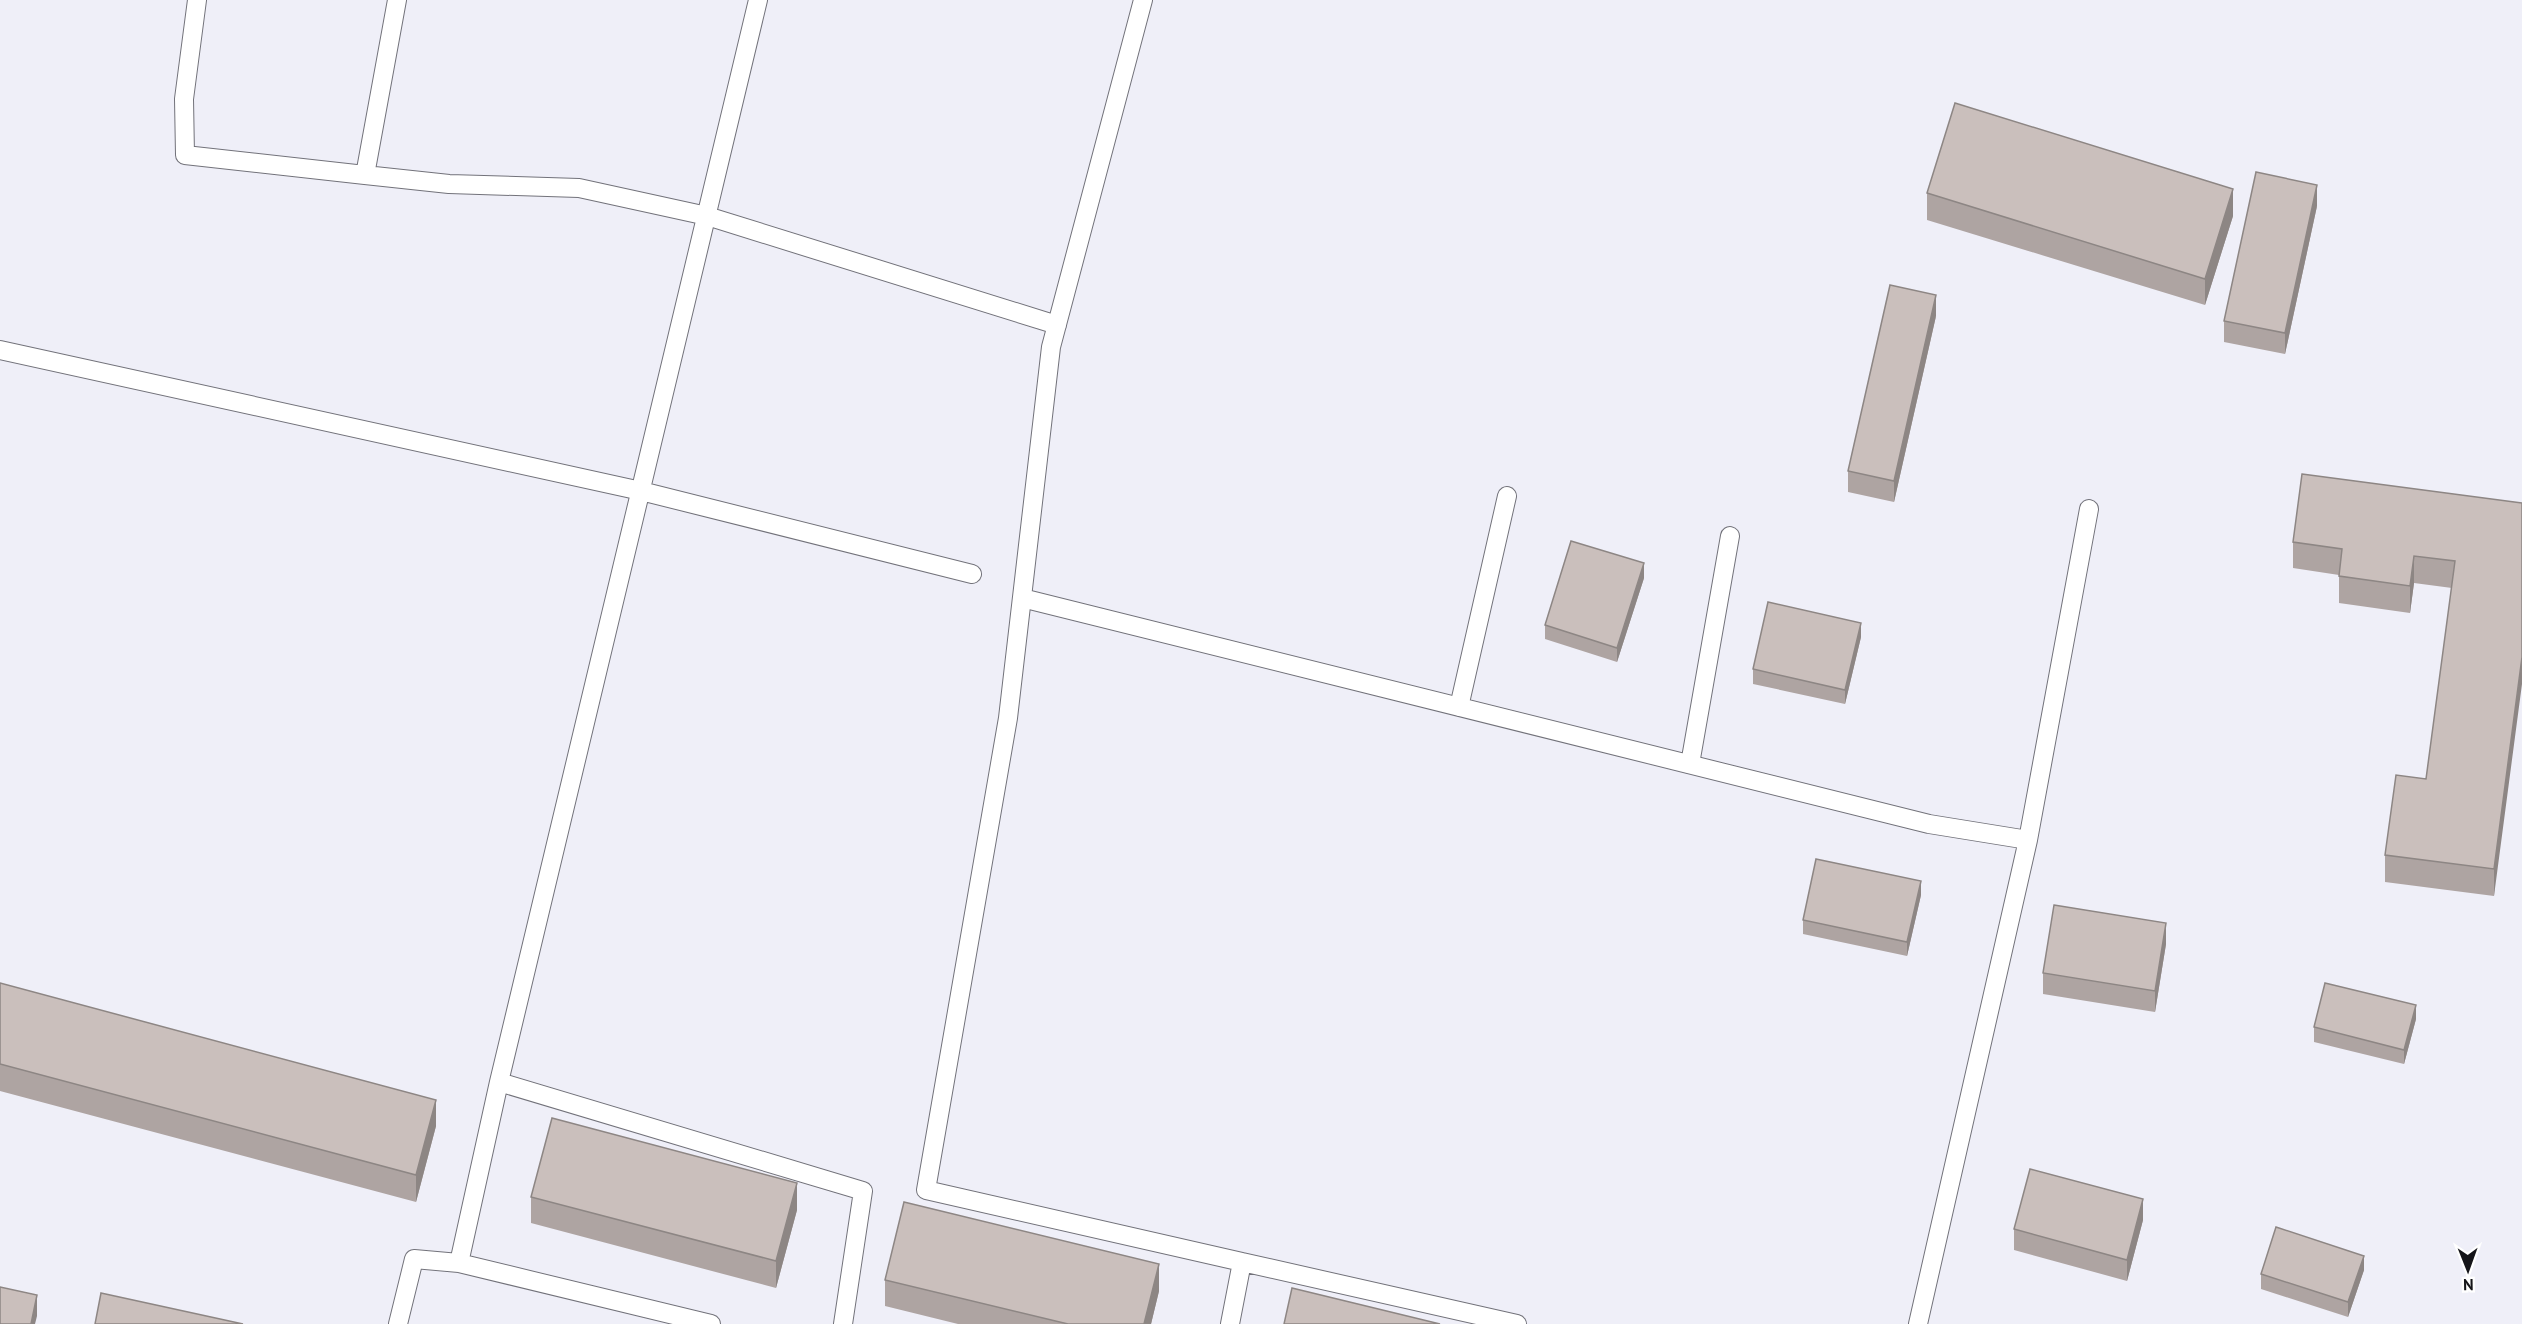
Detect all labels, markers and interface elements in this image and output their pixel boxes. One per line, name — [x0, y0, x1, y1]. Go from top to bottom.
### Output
north arrow — [2438, 1240, 2498, 1300]
text: N — [2463, 1275, 2474, 1295]

